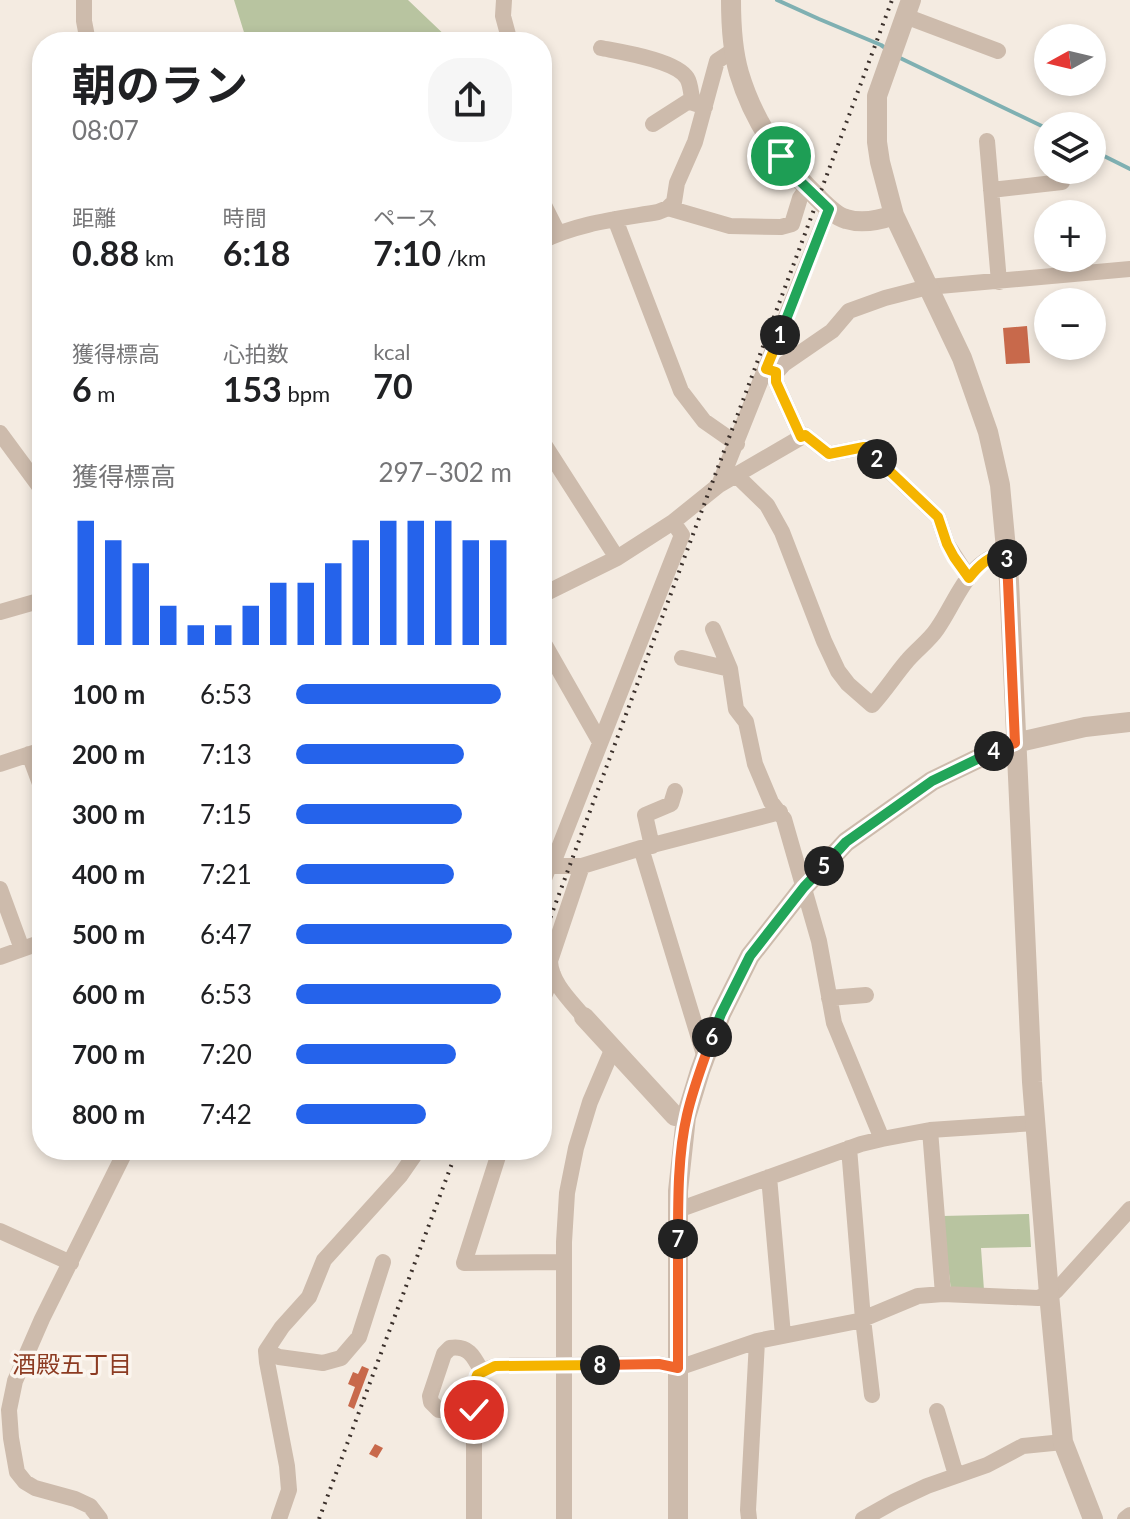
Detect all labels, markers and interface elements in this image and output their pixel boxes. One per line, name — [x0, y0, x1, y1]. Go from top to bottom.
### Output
north arrow — [1034, 24, 1106, 96]
map controls — [1034, 24, 1106, 360]
text: 朝のラン — [72, 58, 248, 110]
button: share — [428, 58, 512, 142]
button: layers — [1034, 112, 1106, 184]
text: 08:07 — [72, 114, 139, 146]
pin — [747, 122, 815, 190]
icon: arrive — [759, 134, 803, 178]
button: + — [1034, 200, 1106, 272]
text: 距離 — [72, 204, 116, 231]
text: 時間 — [223, 204, 267, 231]
text: ペース — [373, 204, 438, 231]
text: 0.88 — [72, 232, 139, 273]
text: 6:18 — [223, 232, 291, 273]
text: 7:10 — [373, 232, 441, 273]
text: km — [139, 244, 174, 271]
text: /km — [441, 244, 486, 271]
button: − — [1034, 288, 1106, 360]
pin: 1 — [760, 315, 800, 355]
text: 1 — [774, 321, 786, 348]
text: kcal — [373, 338, 411, 365]
text: 獲得標高 — [72, 340, 160, 367]
text: 心拍数 — [223, 340, 289, 367]
text: 70 — [373, 365, 413, 406]
text: 6 — [72, 368, 92, 409]
text: 153 — [223, 368, 282, 409]
text: m — [92, 380, 115, 407]
text: bpm — [282, 380, 330, 407]
pin: 2 — [857, 439, 897, 479]
text: 2 — [871, 445, 883, 472]
text: 297–302 m — [378, 456, 512, 488]
text: 獲得標高 — [72, 460, 176, 492]
pin: 3 — [987, 539, 1027, 579]
text: 3 — [1001, 545, 1013, 572]
text: 100 m — [72, 678, 145, 710]
text: 6:53 — [200, 678, 252, 710]
pin: 4 — [974, 731, 1014, 771]
text: 4 — [988, 737, 1000, 764]
text: 200 m — [72, 738, 145, 770]
text: 7:13 — [200, 738, 252, 770]
text: 300 m — [72, 798, 145, 830]
text: 7:15 — [200, 798, 252, 830]
pin: 5 — [804, 846, 844, 886]
text: 5 — [818, 852, 830, 879]
text: 400 m — [72, 858, 145, 890]
text: 7:21 — [200, 858, 252, 890]
text: 500 m — [72, 918, 145, 950]
text: 6:47 — [200, 918, 252, 950]
text: 600 m — [72, 978, 145, 1010]
text: 6:53 — [200, 978, 252, 1010]
pin: 6 — [692, 1017, 732, 1057]
text: 6 — [706, 1023, 718, 1050]
text: 700 m — [72, 1038, 145, 1070]
text: 7:20 — [200, 1038, 252, 1070]
text: 800 m — [72, 1098, 145, 1130]
text: 7:42 — [200, 1098, 252, 1130]
pin: 7 — [658, 1219, 698, 1259]
text: 7 — [672, 1225, 684, 1252]
pin: 8 — [580, 1345, 620, 1385]
district label: 酒殿五丁目 — [12, 1349, 132, 1378]
text: 8 — [594, 1351, 606, 1378]
pin — [440, 1376, 508, 1444]
icon: check — [452, 1388, 496, 1432]

